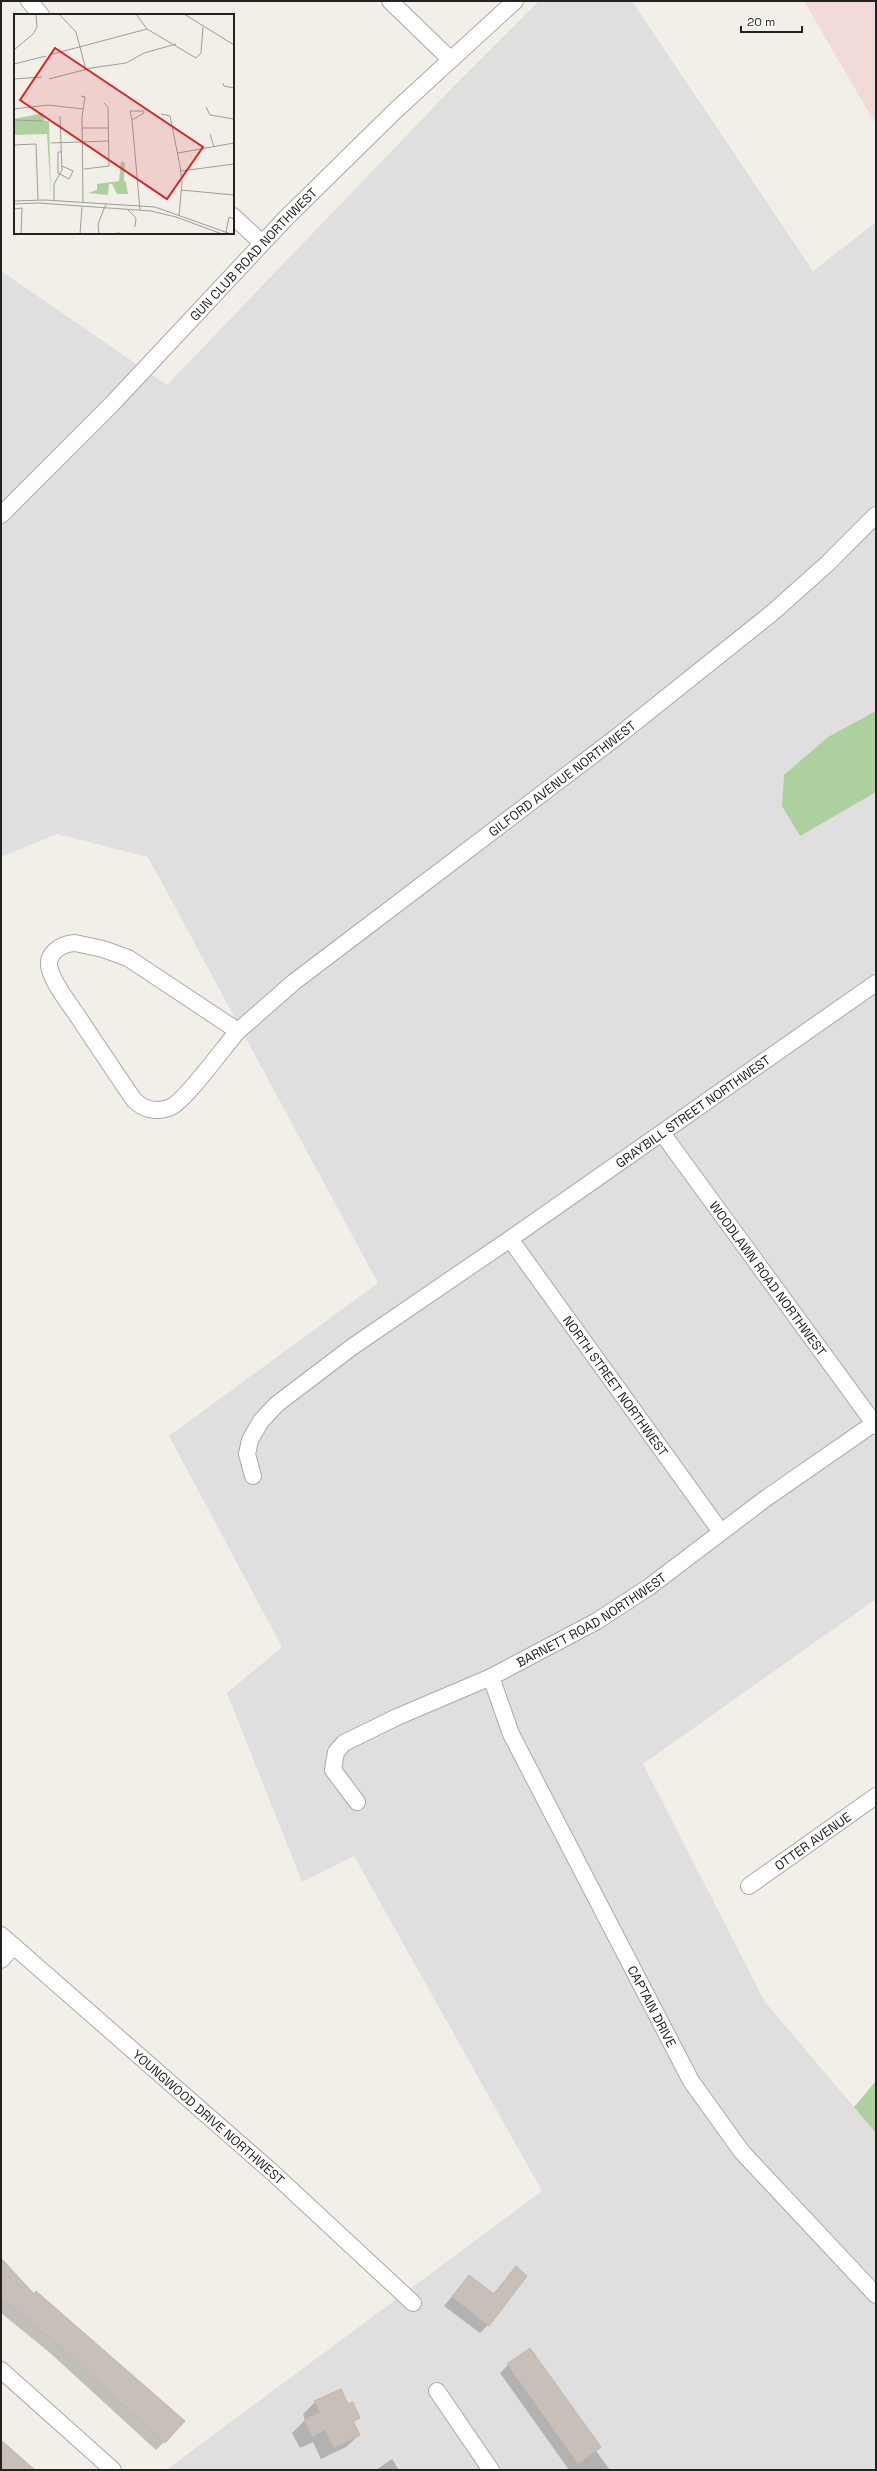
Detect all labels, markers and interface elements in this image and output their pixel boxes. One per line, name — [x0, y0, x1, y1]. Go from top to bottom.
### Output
scale bar — [741, 8, 802, 34]
inset map — [14, 14, 234, 234]
text: 20 m — [747, 14, 775, 30]
street label: GUN CLUB ROAD NORTHWEST — [186, 184, 321, 325]
street label: GILFORD AVENUE NORTHWEST — [485, 717, 640, 840]
street label: GRAYBILL STREET NORTHWEST — [612, 1051, 774, 1172]
street label: WOODLAWN ROAD NORTHWEST — [705, 1198, 830, 1360]
street label: NORTH STREET NORTHWEST — [559, 1313, 672, 1460]
street label: BARNETT ROAD NORTHWEST — [513, 1569, 670, 1671]
street label: OTTER AVENUE — [771, 1808, 855, 1874]
street label: CAPTAIN DRIVE — [624, 1963, 680, 2050]
street label: YOUNGWOOD DRIVE NORTHWEST — [129, 2046, 288, 2189]

